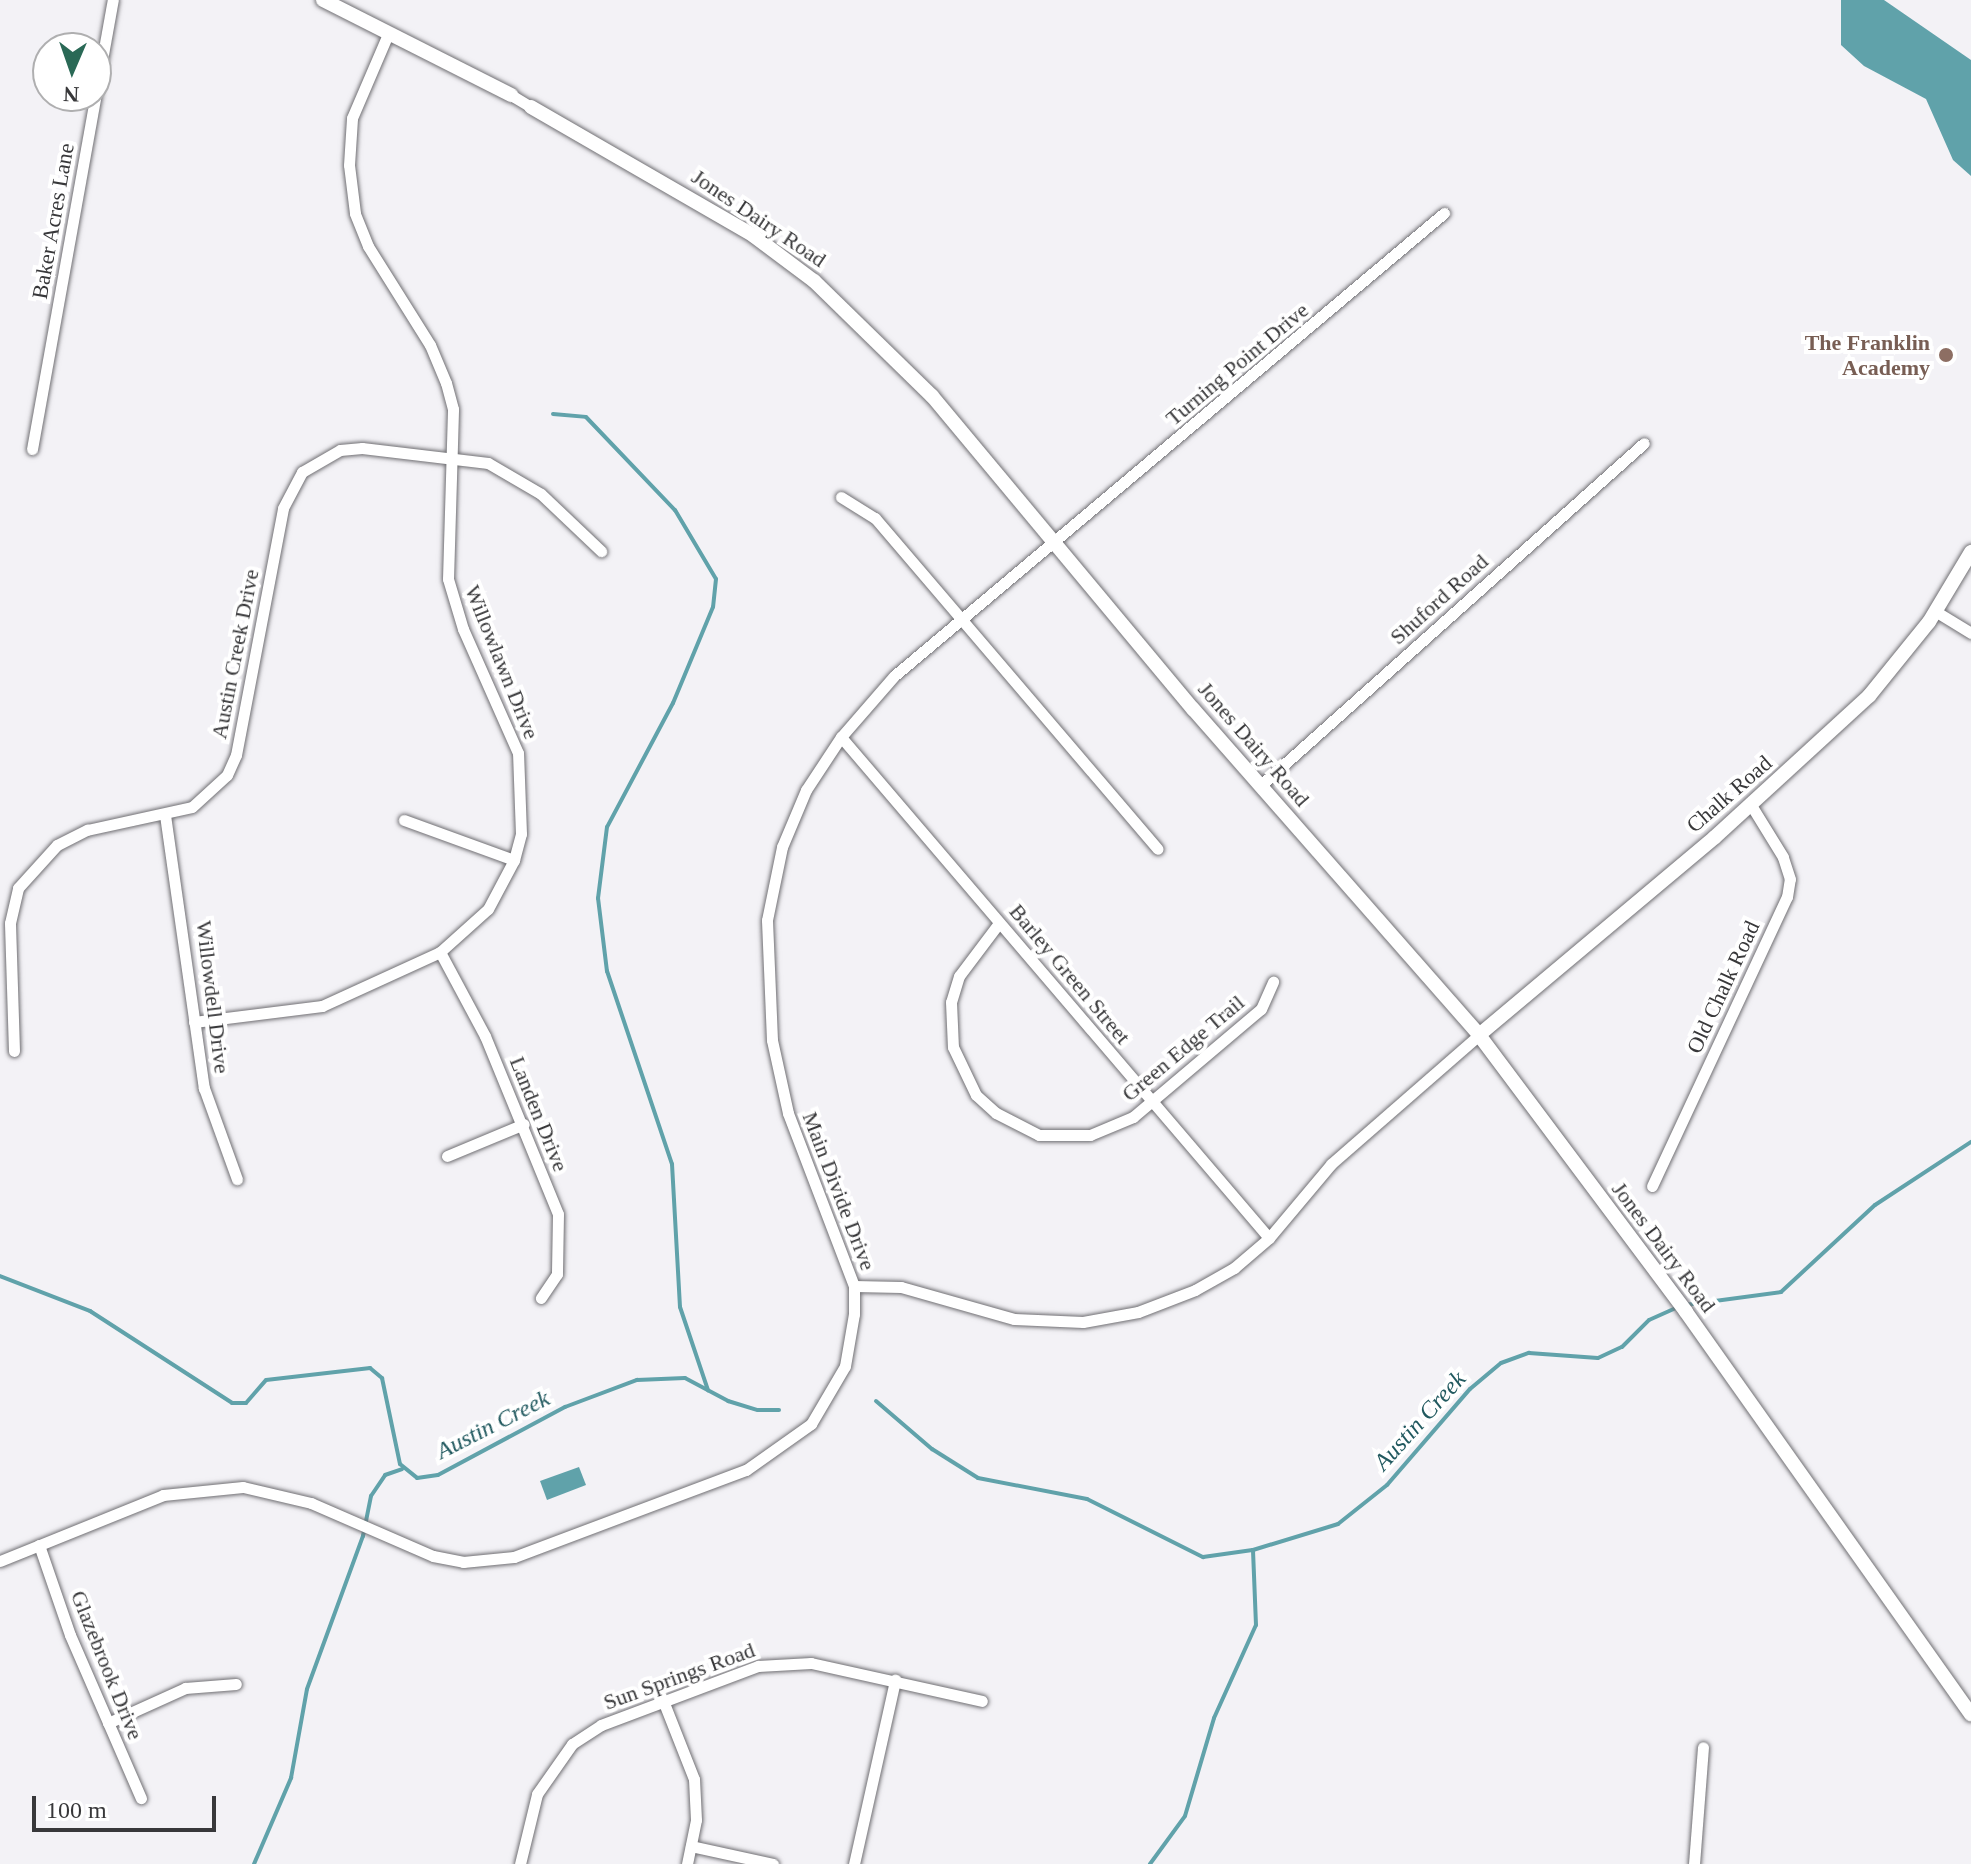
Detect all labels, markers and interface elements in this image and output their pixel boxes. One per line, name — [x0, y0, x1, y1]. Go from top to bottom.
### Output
north arrow — [32, 32, 112, 112]
text: N — [63, 82, 80, 107]
street label: Baker Acres Lane — [26, 141, 80, 301]
street label: Jones Dairy Road — [687, 163, 831, 273]
street label: Turning Point Drive — [1160, 297, 1314, 431]
place label: The Franklin Academy — [1805, 329, 1930, 380]
marker: The Franklin Academy — [1937, 346, 1955, 364]
street label: Shuford Road — [1385, 548, 1493, 650]
street label: Austin Creek Drive — [206, 567, 264, 741]
street label: Willowlawn Drive — [459, 581, 545, 743]
street label: Jones Dairy Road — [1193, 676, 1315, 812]
street label: Chalk Road — [1681, 750, 1777, 838]
street label: Barley Green Street — [1004, 899, 1136, 1049]
street label: Old Chalk Road — [1681, 917, 1765, 1057]
street label: Willowdell Drive — [191, 919, 235, 1075]
street label: Green Edge Trail — [1116, 989, 1250, 1107]
street label: Landen Drive — [504, 1053, 574, 1175]
street label: Main Divide Drive — [797, 1108, 881, 1274]
street label: Jones Dairy Road — [1606, 1177, 1722, 1317]
water label: Austin Creek — [1368, 1365, 1472, 1477]
water label: Austin Creek — [431, 1384, 555, 1466]
street label: Glazebrook Drive — [65, 1587, 149, 1743]
street label: Sun Springs Road — [600, 1636, 758, 1716]
scale bar — [36, 1780, 220, 1830]
text: 100 m — [46, 1797, 107, 1823]

